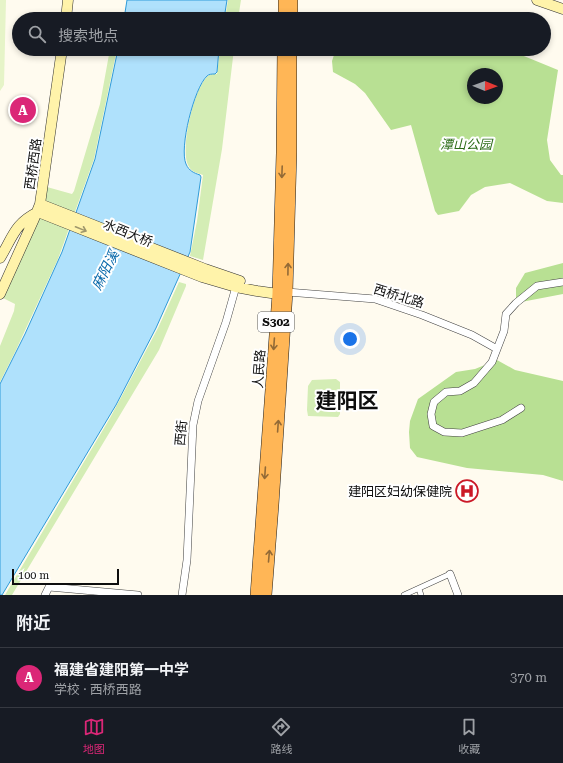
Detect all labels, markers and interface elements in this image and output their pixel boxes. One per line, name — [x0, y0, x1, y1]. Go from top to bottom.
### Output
search box — [12, 12, 551, 56]
icon: search — [26, 23, 48, 45]
text: 搜索地点 — [58, 27, 118, 45]
north arrow — [467, 68, 503, 104]
pin: A — [10, 95, 36, 125]
street label: 西桥西路 — [22, 137, 44, 191]
park label: 潭山公园 — [440, 137, 494, 152]
one-way arrow — [278, 165, 285, 178]
street label: 水西大桥 — [101, 216, 155, 250]
one-way arrow — [75, 225, 87, 233]
water label: 麻阳溪 — [88, 246, 123, 292]
one-way arrow — [284, 263, 291, 276]
street label: 西桥北路 — [372, 281, 426, 311]
road number: S302 — [258, 312, 294, 332]
your location — [340, 329, 360, 349]
one-way arrow — [271, 337, 278, 350]
street label: 人民路 — [250, 349, 268, 389]
district label: 建阳区 — [316, 389, 379, 413]
street label: 西街 — [172, 419, 190, 447]
one-way arrow — [275, 420, 282, 433]
one-way arrow — [262, 467, 269, 480]
hospital icon: 建阳区妇幼保健院 — [454, 478, 480, 504]
place label: 建阳区妇幼保健院 — [348, 484, 452, 499]
one-way arrow — [266, 550, 273, 563]
scale bar — [12, 567, 119, 586]
text: 100 m — [18, 569, 49, 582]
text: 附近 — [16, 613, 50, 633]
text: 福建省建阳第一中学 — [54, 661, 189, 679]
text: A — [24, 670, 34, 685]
text: 370 m — [510, 670, 547, 685]
text: 学校 · 西桥西路 — [54, 682, 142, 697]
tab: 地图 — [83, 716, 105, 756]
tab: 路线 — [270, 716, 292, 756]
tab: 收藏 — [458, 716, 480, 756]

